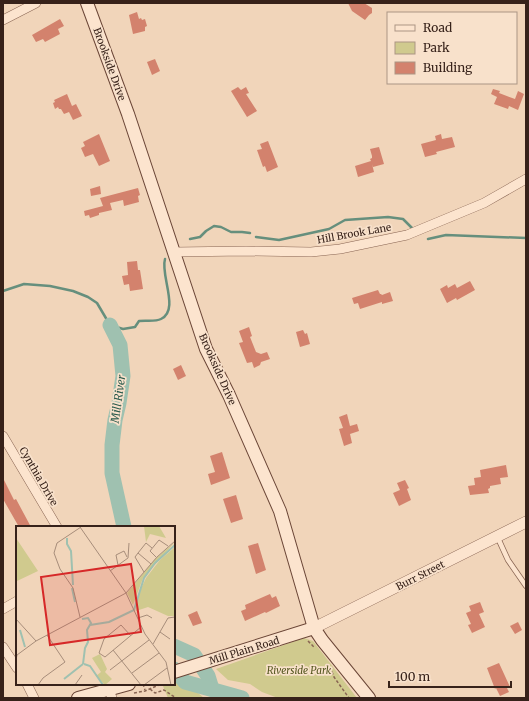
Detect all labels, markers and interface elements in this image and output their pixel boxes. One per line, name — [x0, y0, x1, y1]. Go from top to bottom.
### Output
legend — [387, 12, 517, 84]
text: Road — [423, 20, 452, 35]
street label: Brookside Drive — [90, 26, 129, 102]
text: Park — [423, 40, 450, 55]
text: Building — [423, 60, 473, 75]
street label: Hill Brook Lane — [316, 221, 392, 246]
street label: Brookside Drive — [196, 332, 239, 407]
water label: Mill River — [108, 374, 128, 425]
street label: Cynthia Drive — [16, 444, 61, 508]
inset map — [16, 526, 175, 685]
street label: Burr Street — [394, 558, 447, 593]
street label: Mill Plain Road — [207, 634, 281, 667]
scale bar — [389, 663, 511, 689]
park label: Riverside Park — [267, 664, 332, 677]
text: 100 m — [395, 669, 430, 684]

